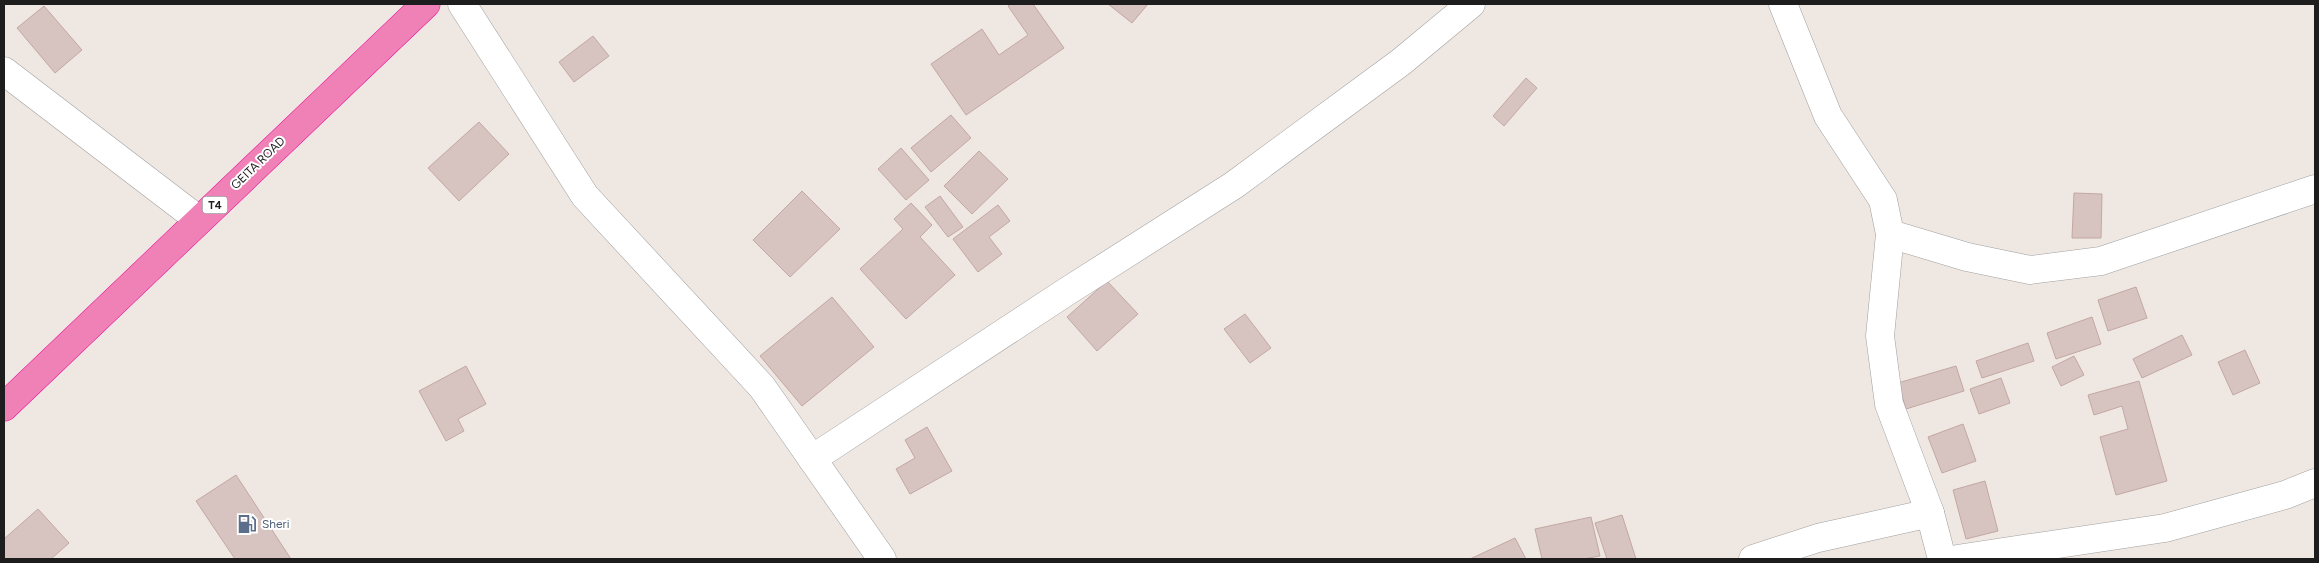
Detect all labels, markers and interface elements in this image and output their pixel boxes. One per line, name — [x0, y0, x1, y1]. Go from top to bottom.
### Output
street label: GEITA ROAD — [228, 134, 288, 192]
road number: T4 — [202, 196, 228, 214]
fuel station icon: Sheri — [236, 513, 258, 535]
place label: Sheri — [262, 517, 289, 531]

